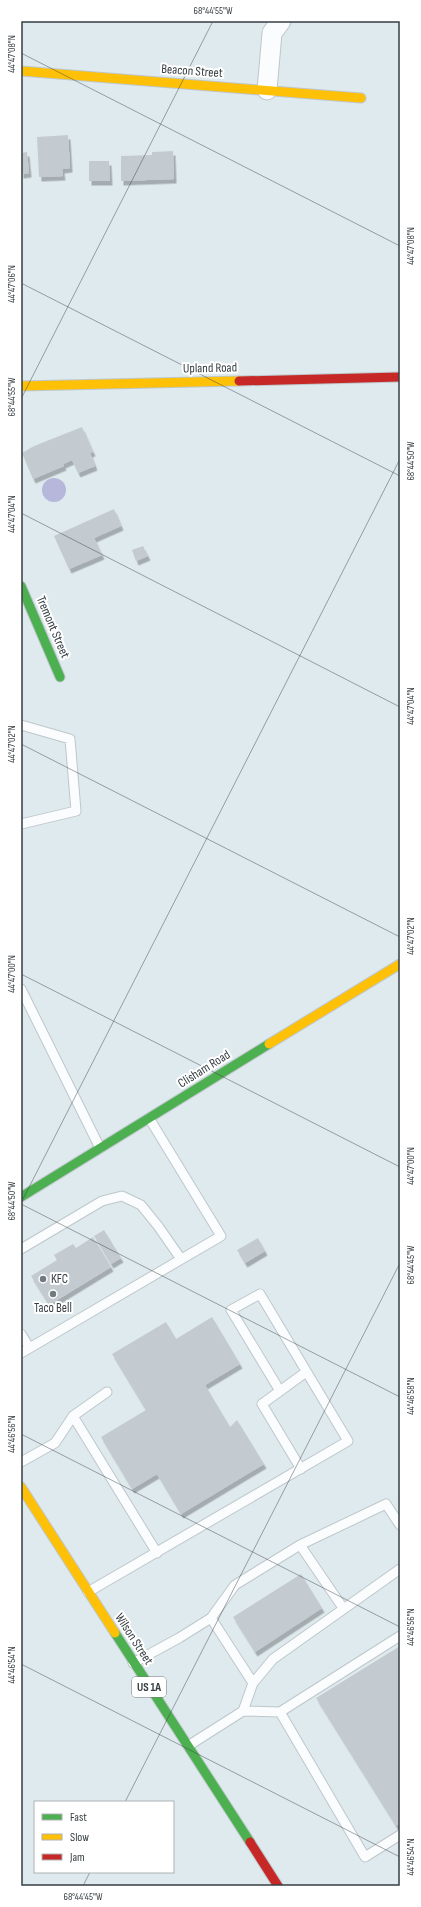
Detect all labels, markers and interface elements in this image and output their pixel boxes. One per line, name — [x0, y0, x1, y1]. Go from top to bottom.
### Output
text: 68°44'55"W — [194, 5, 233, 17]
text: 44°47'08"N — [6, 35, 18, 73]
street label: Beacon Street — [161, 61, 223, 81]
text: 44°47'08"N — [405, 227, 417, 265]
text: 44°47'06"N — [6, 265, 18, 303]
street label: Upland Road — [183, 360, 237, 376]
text: 68°44'55"W — [6, 377, 18, 416]
text: 68°44'50"W — [405, 441, 417, 481]
text: 44°47'04"N — [6, 495, 18, 533]
street label: Tremont Street — [33, 594, 73, 660]
text: 44°47'04"N — [405, 687, 417, 725]
text: 44°47'02"N — [6, 725, 18, 763]
text: 44°47'02"N — [405, 917, 417, 955]
text: 44°47'00"N — [6, 955, 18, 993]
street label: Clisham Road — [175, 1047, 233, 1091]
text: 44°47'00"N — [405, 1147, 417, 1185]
text: 68°44'50"W — [6, 1181, 18, 1221]
text: 68°44'45"W — [405, 1245, 417, 1284]
place label: KFC — [51, 1271, 68, 1287]
marker: KFC — [38, 1274, 48, 1284]
marker: Taco Bell — [48, 1289, 58, 1299]
place label: Taco Bell — [34, 1300, 72, 1316]
text: 44°46'58"N — [405, 1377, 417, 1415]
text: 44°46'56"N — [6, 1415, 18, 1453]
text: 44°46'56"N — [405, 1608, 417, 1646]
street label: Wilson Street — [111, 1610, 157, 1668]
text: 44°46'54"N — [6, 1646, 18, 1684]
road number: US 1A — [132, 1677, 166, 1697]
legend — [34, 1801, 174, 1873]
text: Fast — [70, 1810, 87, 1825]
text: Slow — [70, 1830, 89, 1845]
text: 44°46'54"N — [405, 1838, 417, 1876]
text: Jam — [69, 1850, 85, 1865]
text: 68°44'45"W — [64, 1891, 103, 1903]

